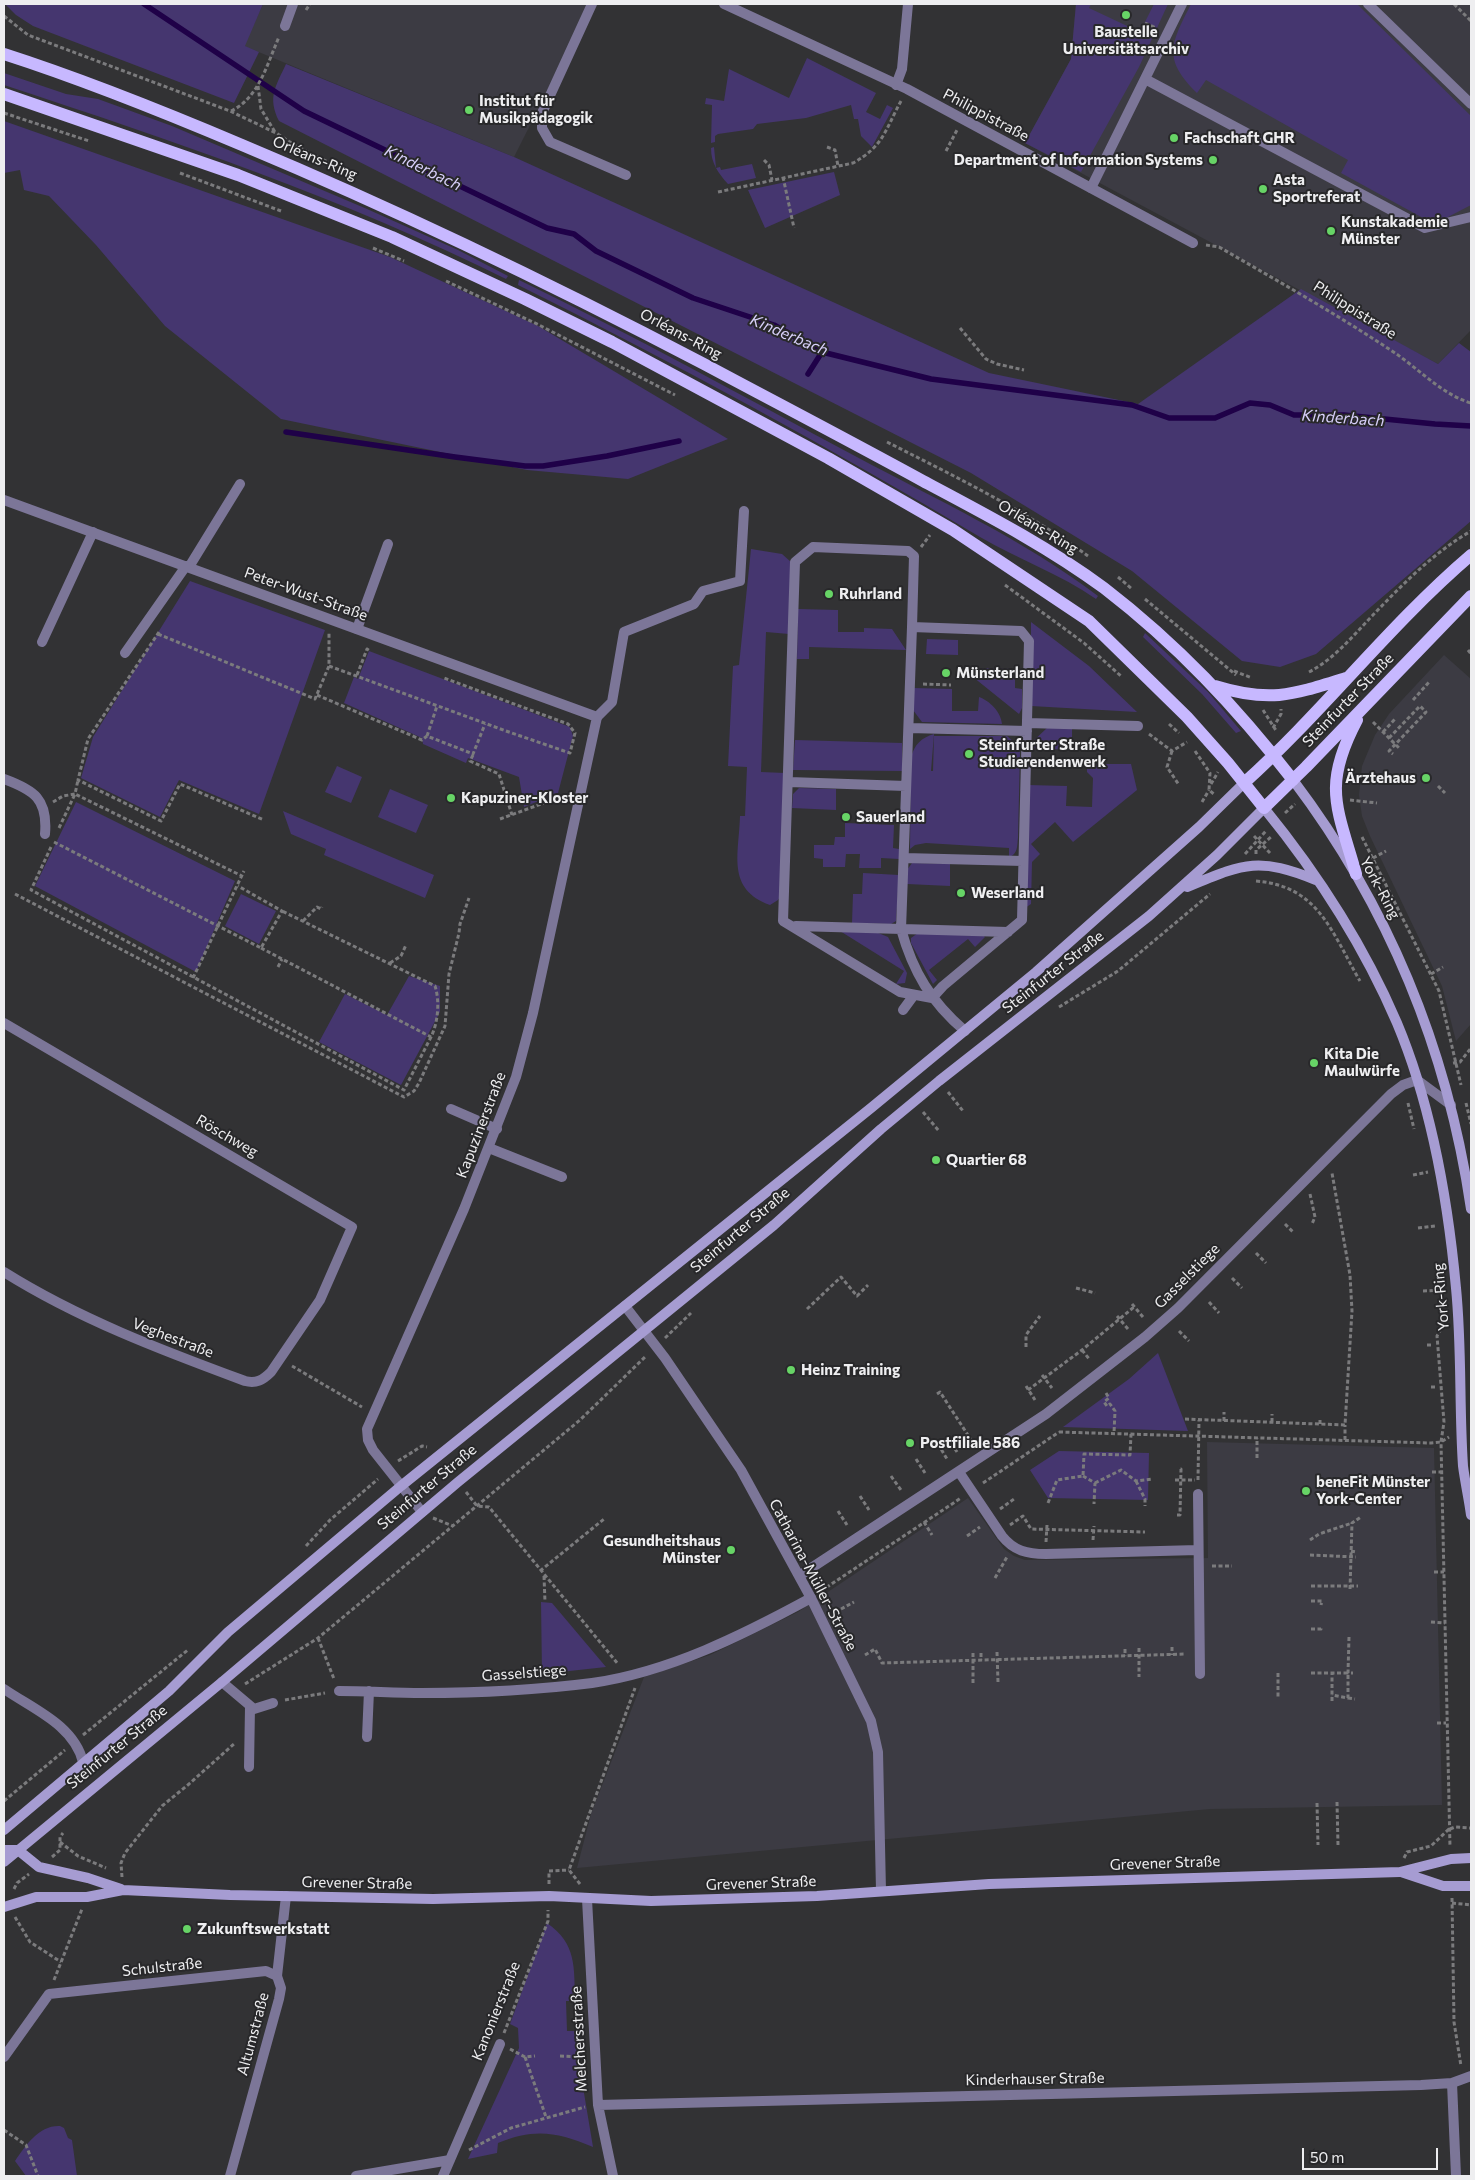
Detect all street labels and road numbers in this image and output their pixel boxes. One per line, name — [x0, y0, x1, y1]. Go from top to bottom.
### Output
street label: Philippistraße — [940, 85, 1032, 145]
street label: Orléans-Ring — [270, 132, 360, 184]
street label: Philippistraße — [1310, 277, 1400, 343]
street label: Orléans-Ring — [637, 305, 725, 363]
street label: Orléans-Ring — [995, 496, 1081, 558]
street label: Peter-Wust-Straße — [242, 563, 370, 625]
street label: Steinfurter Straße — [1299, 649, 1397, 751]
street label: York-Ring — [1356, 854, 1404, 922]
street label: Steinfurter Straße — [999, 927, 1107, 1017]
street label: Kapuzinerstraße — [452, 1069, 510, 1181]
street label: Röschweg — [193, 1111, 261, 1161]
street label: Steinfurter Straße — [687, 1183, 793, 1277]
street label: Gasselstiege — [1151, 1240, 1223, 1312]
street label: York-Ring — [1429, 1262, 1453, 1332]
street label: Veghestraße — [130, 1314, 216, 1362]
street label: Steinfurter Straße — [374, 1440, 480, 1534]
street label: Catharina-Müller-Straße — [765, 1496, 861, 1654]
street label: Gasselstiege — [481, 1661, 567, 1685]
street label: Steinfurter Straße — [63, 1701, 171, 1793]
street label: Grevener Straße — [1109, 1852, 1221, 1874]
street label: Grevener Straße — [705, 1872, 817, 1894]
street label: Grevener Straße — [302, 1873, 412, 1893]
street label: Schulstraße — [121, 1954, 203, 1980]
street label: Kanonierstraße — [468, 1959, 524, 2063]
street label: Melchersstraße — [567, 1986, 591, 2092]
street label: Altumstraße — [233, 1990, 273, 2078]
street label: Kinderhauser Straße — [965, 2069, 1105, 2089]

